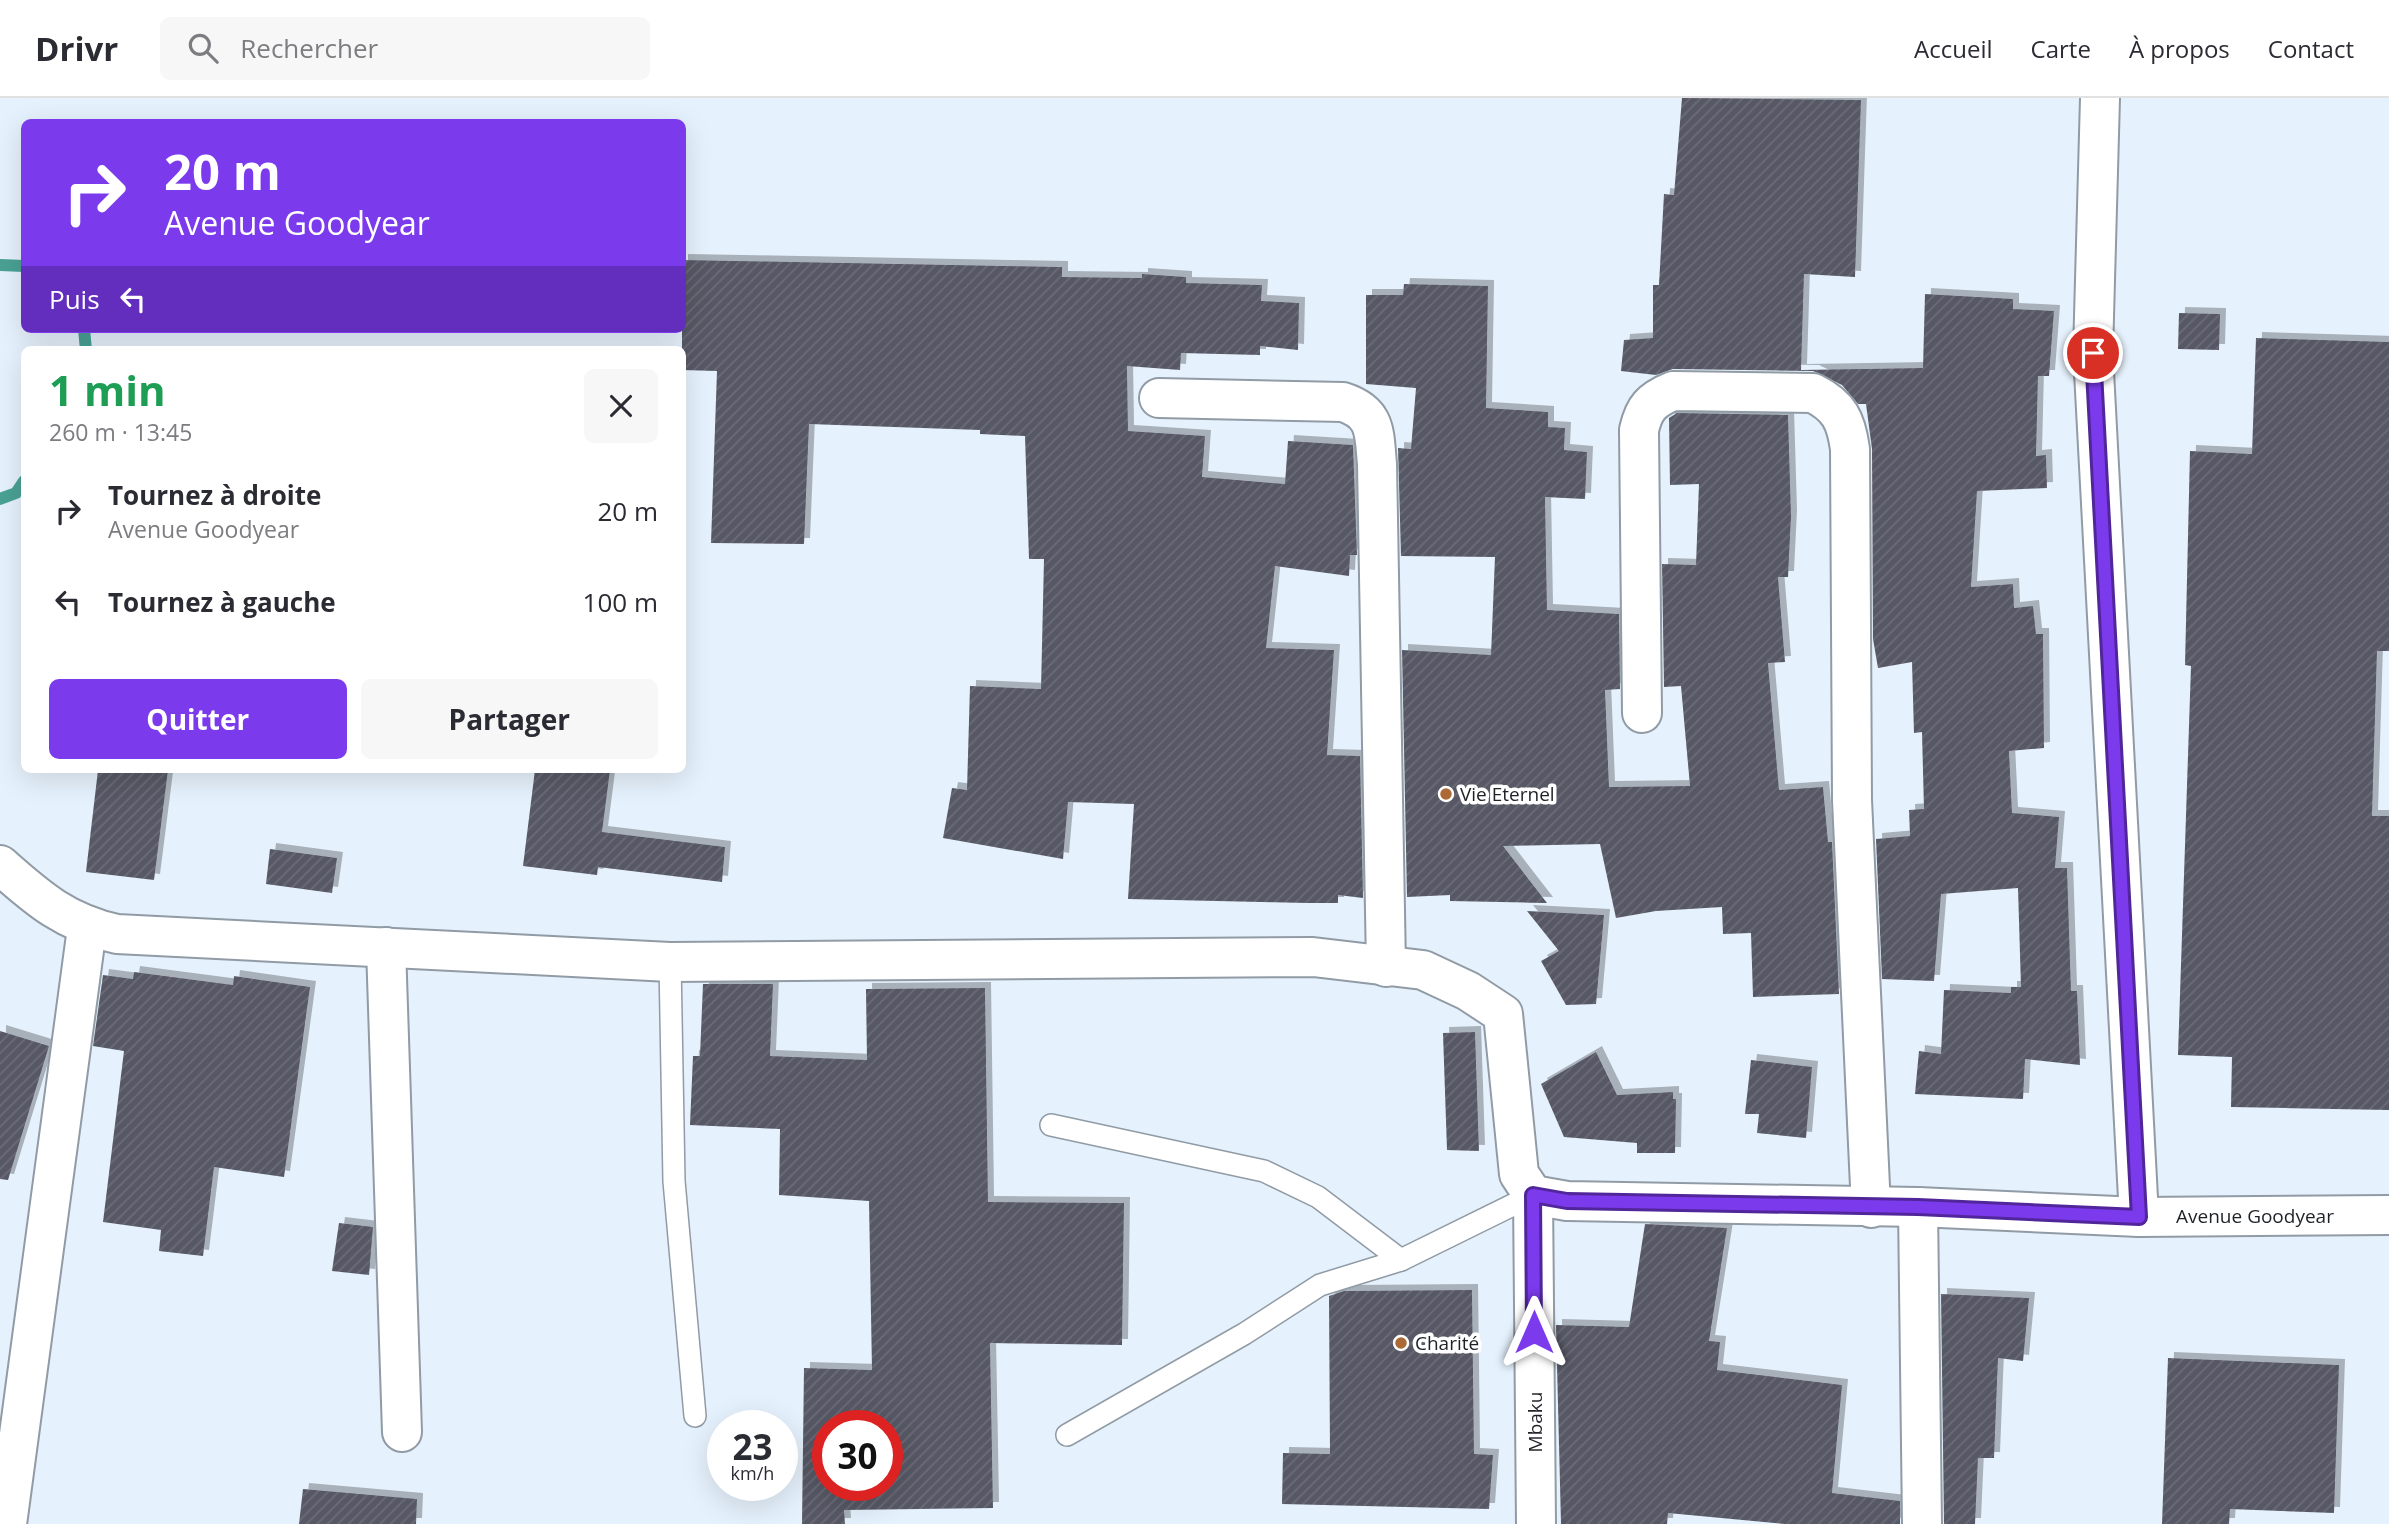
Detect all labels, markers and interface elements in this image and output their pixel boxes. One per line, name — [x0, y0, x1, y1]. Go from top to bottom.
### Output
search box — [160, 17, 650, 80]
text: Drivr — [35, 26, 118, 71]
icon: search — [184, 29, 222, 67]
text: Rechercher — [240, 30, 378, 66]
text: Accueil — [1914, 32, 1993, 65]
text: Carte — [2031, 32, 2091, 65]
text: À propos — [2129, 32, 2230, 65]
text: Contact — [2268, 32, 2354, 65]
text: 20 m — [164, 138, 281, 204]
icon: right — [49, 147, 140, 238]
text: Avenue Goodyear — [164, 201, 430, 244]
icon: left — [114, 280, 152, 318]
text: Puis — [49, 281, 100, 317]
pin — [2063, 323, 2123, 383]
icon: arrive — [2074, 334, 2112, 372]
text: 1 min — [49, 361, 166, 418]
button: close — [584, 369, 658, 443]
text: 260 m · 13:45 — [49, 416, 192, 448]
text: Tournez à droite — [108, 477, 321, 513]
icon: right — [49, 492, 87, 530]
text: 20 m — [597, 493, 658, 529]
text: Avenue Goodyear — [108, 513, 299, 545]
icon: left — [49, 583, 87, 621]
text: Tournez à gauche — [108, 584, 336, 620]
text: 100 m — [583, 584, 658, 620]
button: Quitter — [49, 679, 347, 759]
button: Partager — [361, 679, 658, 759]
place label: Vie Eternel — [1460, 781, 1555, 807]
marker: Vie Eternel — [1438, 786, 1454, 802]
street label: Avenue Goodyear — [2176, 1203, 2334, 1229]
position arrow — [1497, 1295, 1571, 1369]
place label: Charité — [1415, 1330, 1479, 1356]
marker: Charité — [1393, 1335, 1409, 1351]
street label: Mbaku — [1522, 1392, 1548, 1452]
speed limit sign: 30 — [812, 1410, 903, 1501]
text: 23 — [732, 1423, 773, 1470]
text: km/h — [731, 1461, 774, 1485]

